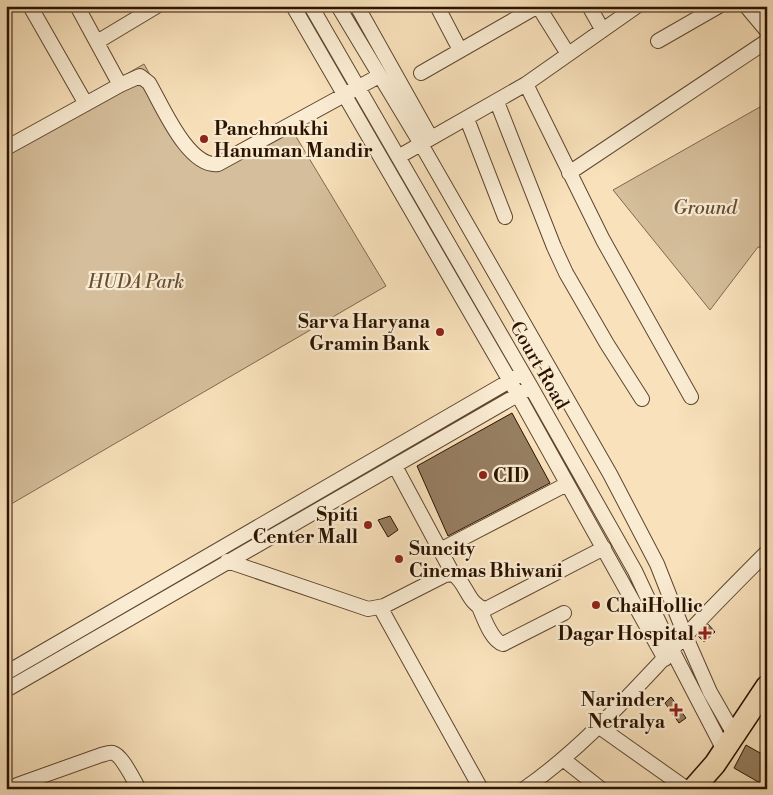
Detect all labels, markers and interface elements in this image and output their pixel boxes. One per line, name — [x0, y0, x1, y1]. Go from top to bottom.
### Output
place label: Panchmukhi Hanuman Mandir — [214, 117, 373, 163]
marker: Panchmukhi Hanuman Mandir — [198, 133, 210, 145]
park label: Ground — [673, 196, 738, 220]
park label: HUDA Park — [87, 270, 184, 294]
place label: Sarva Haryana Gramin Bank — [298, 310, 431, 356]
street label: Court Road — [504, 317, 574, 414]
marker: Sarva Haryana Gramin Bank — [434, 326, 446, 338]
place label: CID — [493, 464, 529, 488]
marker: CID — [477, 469, 489, 481]
place label: Spiti Center Mall — [253, 503, 358, 549]
marker: Spiti Center Mall — [362, 519, 374, 531]
place label: Suncity Cinemas Bhiwani — [409, 537, 562, 583]
marker: Suncity Cinemas Bhiwani — [393, 553, 405, 565]
place label: ChaiHollic — [606, 594, 703, 618]
marker: ChaiHollic — [590, 599, 602, 611]
place label: Dagar Hospital — [558, 622, 694, 646]
marker: Dagar Hospital — [698, 626, 712, 640]
place label: Narinder Netralya — [581, 688, 666, 734]
marker: Narinder Netralya — [669, 703, 683, 717]

